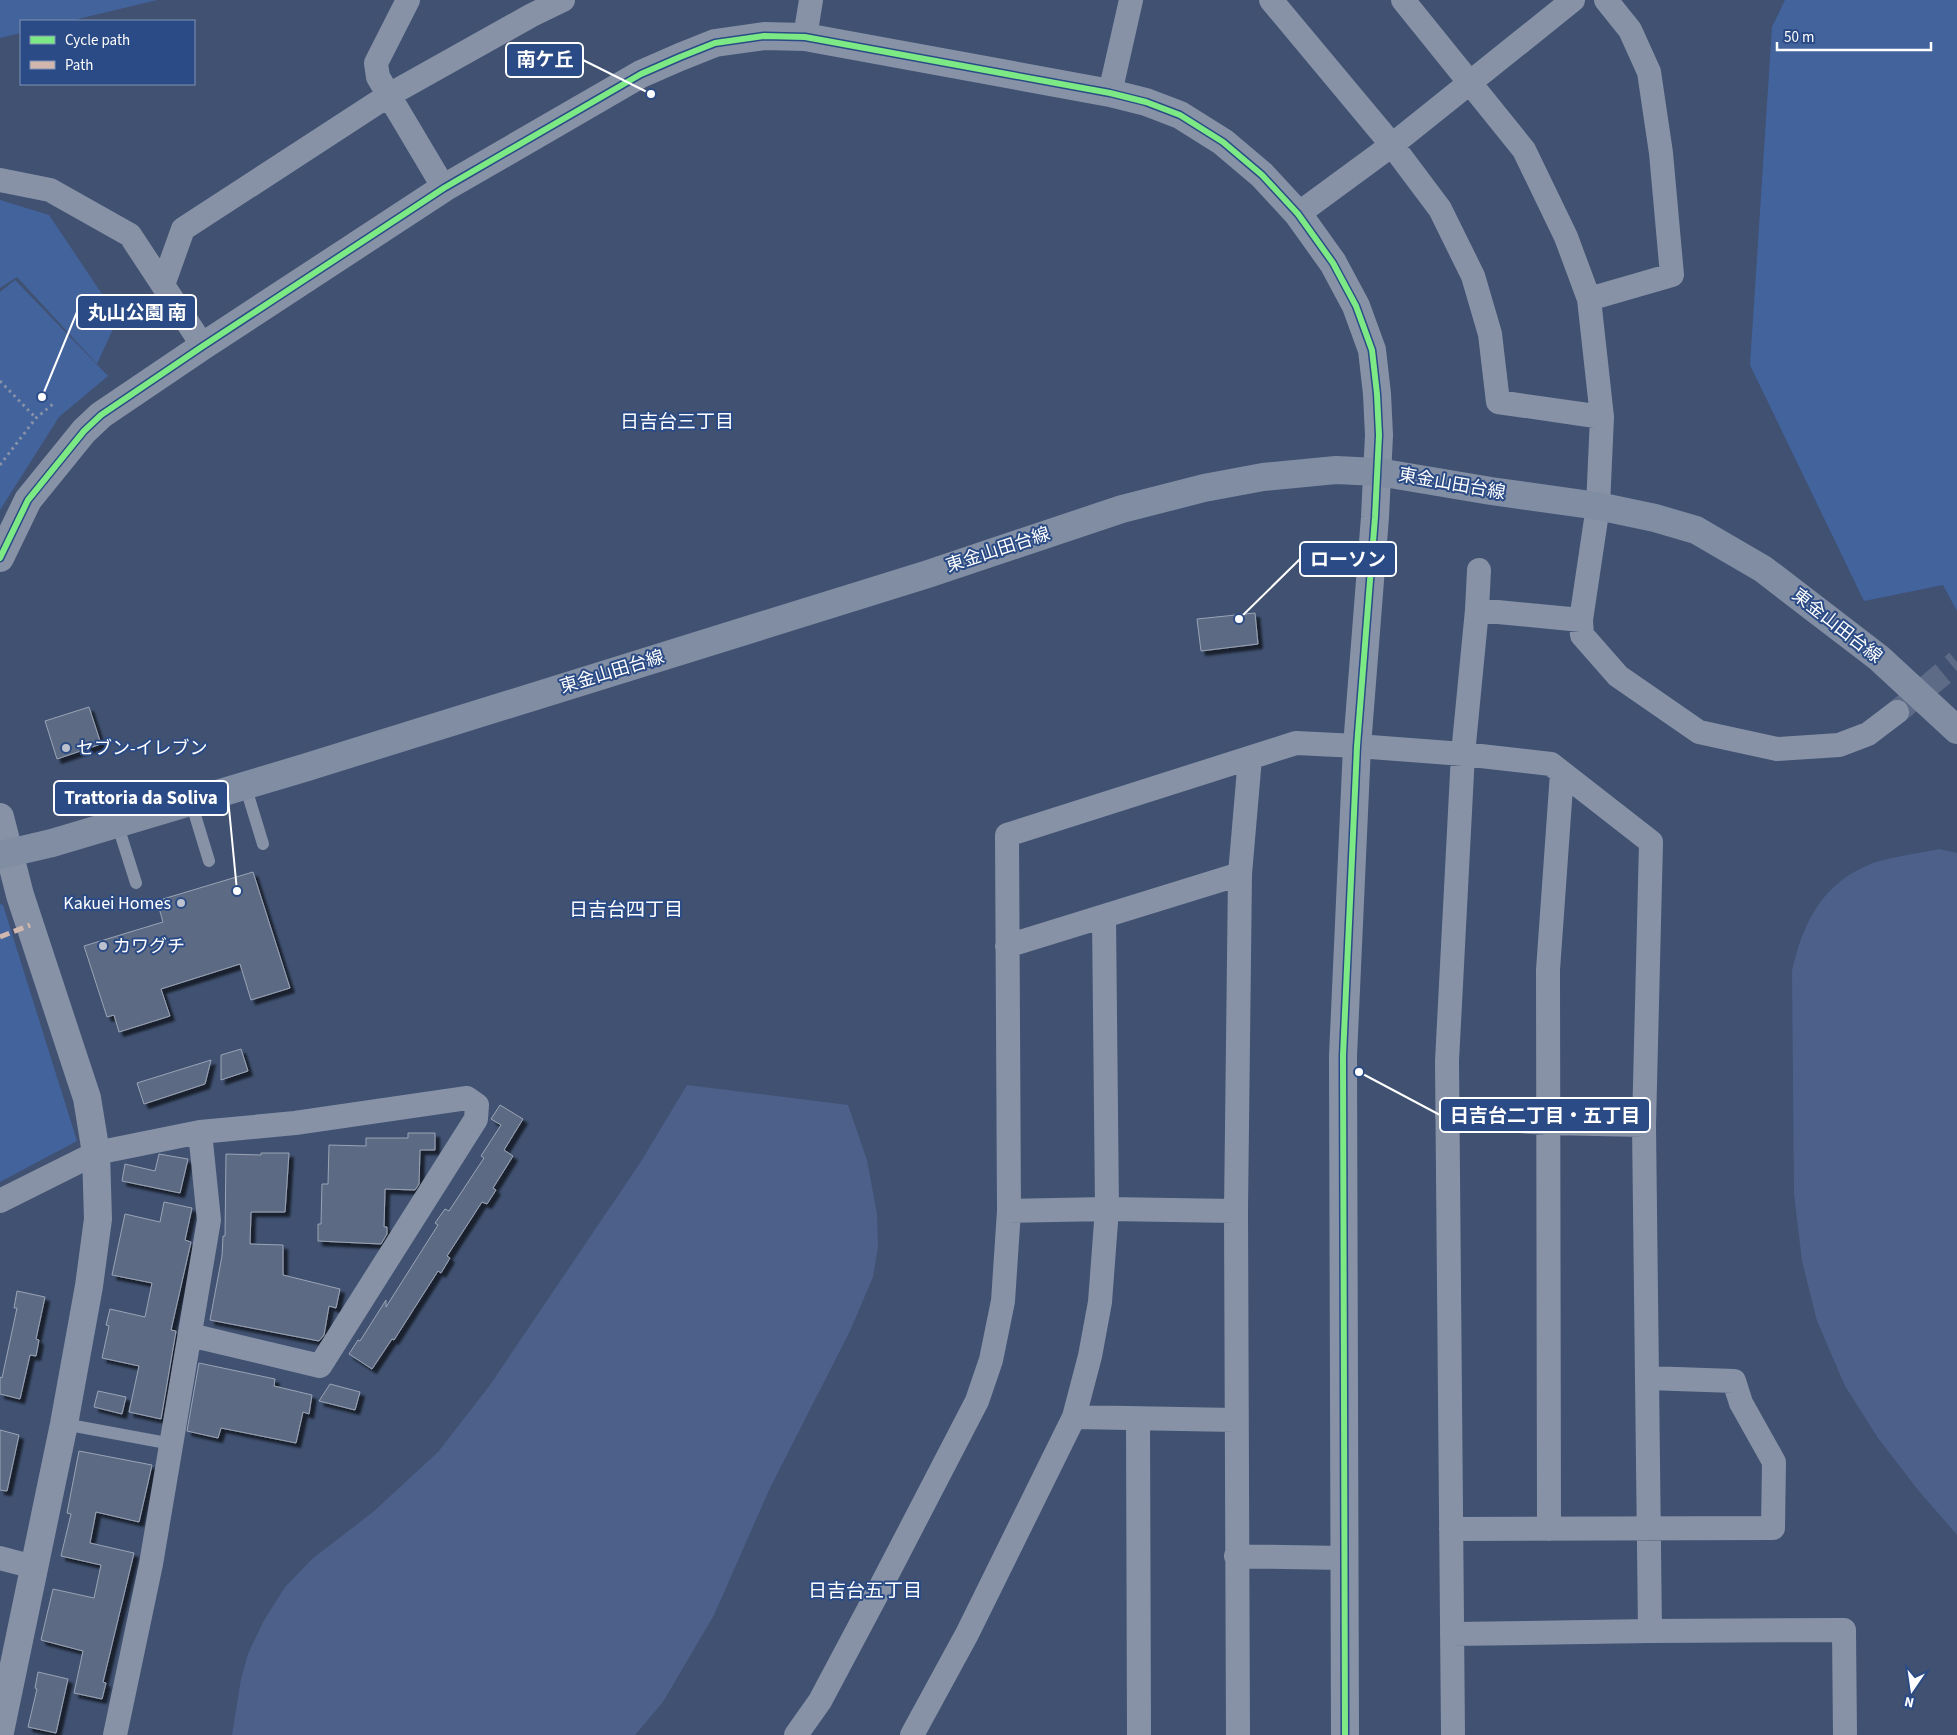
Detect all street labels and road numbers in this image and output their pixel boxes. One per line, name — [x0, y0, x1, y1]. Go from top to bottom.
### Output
street label: 東金山田台線 — [1397, 462, 1507, 506]
street label: 東金山田台線 — [943, 521, 1053, 579]
street label: 東金山田台線 — [1787, 583, 1887, 669]
street label: 東金山田台線 — [557, 644, 667, 700]

